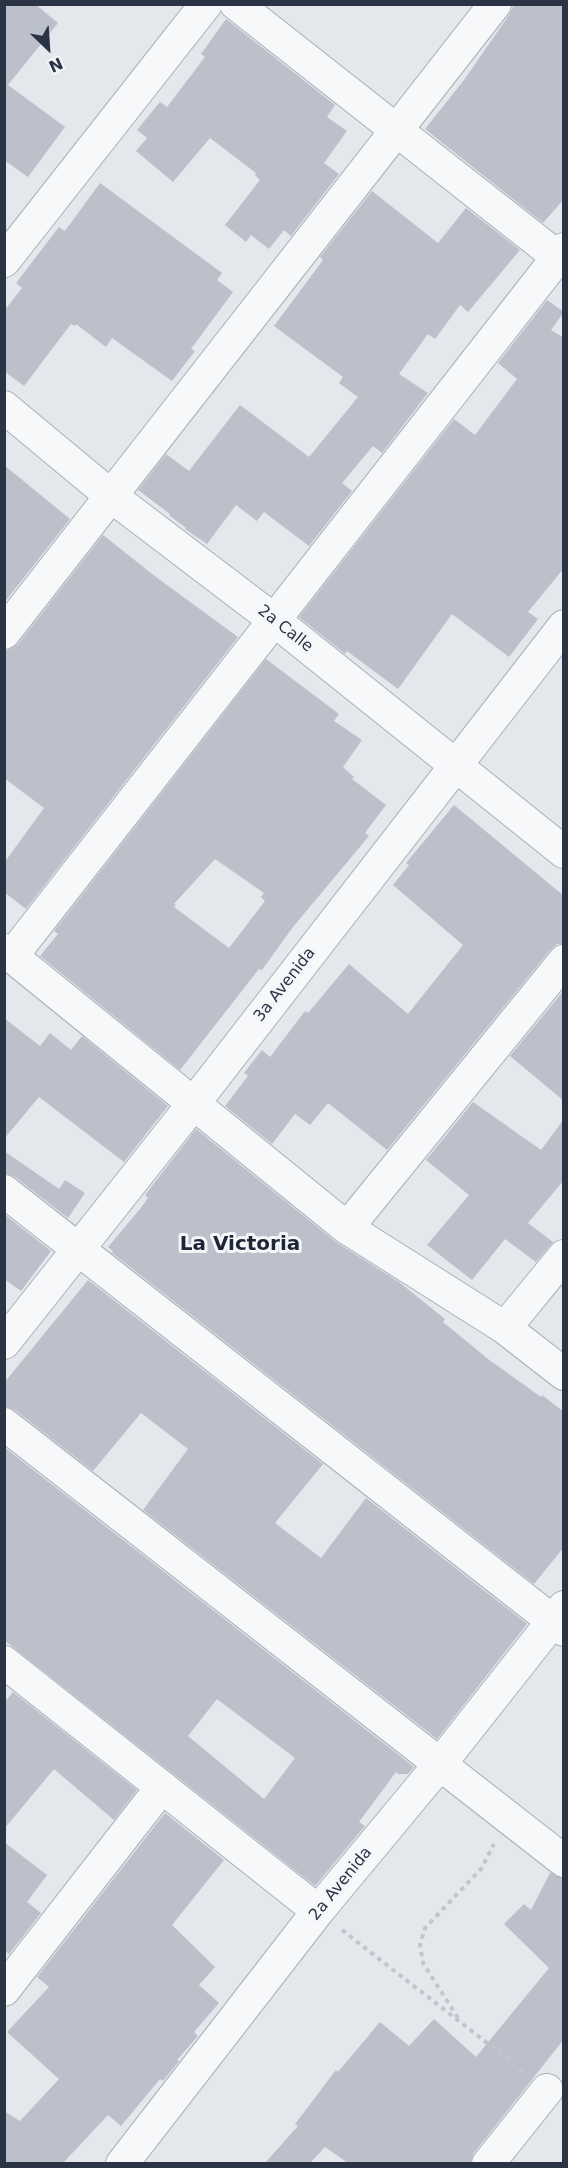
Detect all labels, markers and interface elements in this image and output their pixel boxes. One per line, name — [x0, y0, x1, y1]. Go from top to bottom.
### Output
north arrow — [18, 18, 78, 78]
text: N — [46, 53, 66, 76]
street label: 2a Calle — [254, 601, 316, 657]
street label: 3a Avenida — [250, 944, 320, 1026]
district label: La Victoria — [180, 1233, 300, 1257]
street label: 2a Avenida — [306, 1843, 376, 1925]

